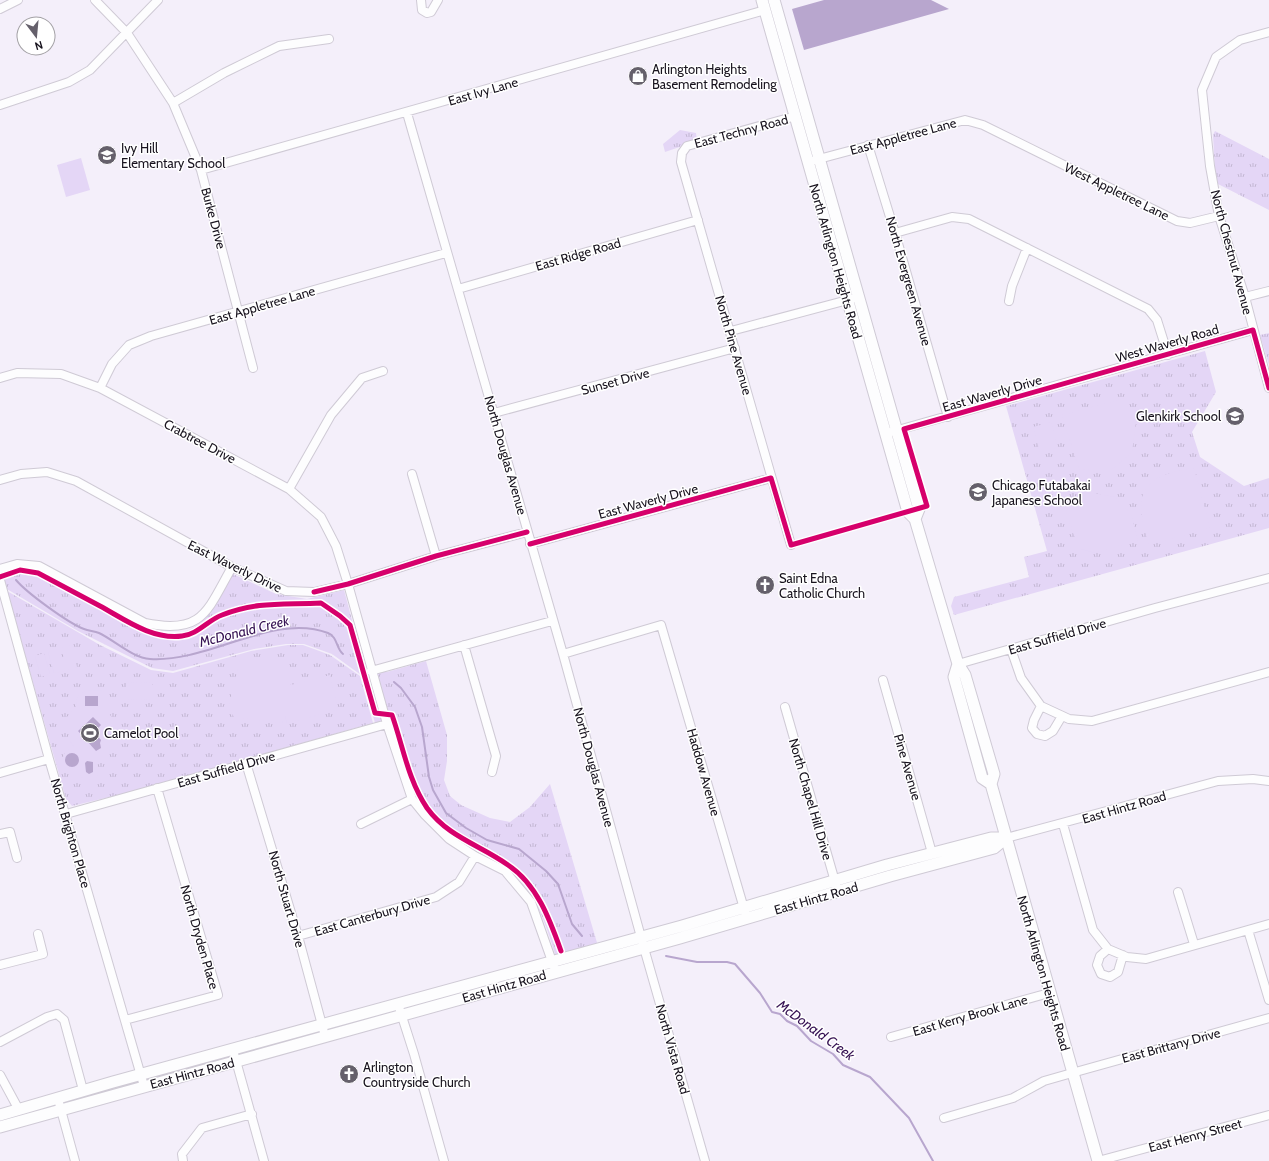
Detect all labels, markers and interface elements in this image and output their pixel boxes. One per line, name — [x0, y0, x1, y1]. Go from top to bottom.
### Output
north arrow — [16, 16, 56, 56]
text: N — [33, 38, 44, 53]
place label: Arlington Heights Basement Remodeling — [652, 61, 777, 92]
shop icon: Arlington Heights Basement Remodeling — [627, 65, 649, 87]
street label: East Ivy Lane — [446, 73, 520, 109]
street label: East Techny Road — [692, 111, 790, 151]
street label: East Appletree Lane — [848, 114, 958, 158]
place label: Ivy Hill Elementary School — [121, 140, 225, 171]
school or university icon: Ivy Hill Elementary School — [96, 144, 118, 166]
street label: West Appletree Lane — [1062, 159, 1172, 223]
street label: North Arlington Heights Road — [806, 182, 866, 340]
street label: Burke Drive — [198, 186, 230, 251]
street label: North Chestnut Avenue — [1208, 188, 1256, 317]
street label: North Evergreen Avenue — [883, 215, 935, 348]
street label: East Ridge Road — [533, 234, 623, 274]
street label: East Appletree Lane — [207, 282, 317, 328]
street label: North Pine Avenue — [712, 293, 756, 397]
street label: West Waverly Road — [1114, 321, 1220, 365]
street label: Sunset Drive — [579, 364, 651, 398]
street label: East Waverly Drive — [940, 371, 1044, 415]
street label: North Douglas Avenue — [481, 394, 531, 517]
school or university icon: Glenkirk School — [1224, 405, 1246, 427]
place label: Glenkirk School — [1136, 408, 1221, 424]
street label: Crabtree Drive — [161, 415, 239, 467]
place label: Chicago Futabakai Japanese School — [991, 477, 1090, 508]
street label: East Waverly Drive — [596, 480, 700, 522]
school or university icon: Chicago Futabakai Japanese School — [967, 481, 989, 503]
street label: East Waverly Drive — [185, 536, 285, 596]
place label: Saint Edna Catholic Church — [779, 570, 865, 601]
church icon: Saint Edna Catholic Church — [754, 574, 776, 596]
water label: McDonald Creek — [196, 611, 292, 651]
street label: East Suffield Drive — [1006, 614, 1108, 658]
street label: North Douglas Avenue — [570, 705, 618, 829]
sports icon: Camelot Pool — [79, 722, 101, 744]
place label: Camelot Pool — [104, 725, 178, 741]
street label: Haddow Avenue — [684, 726, 724, 818]
street label: Pine Avenue — [891, 732, 925, 802]
street label: North Chapel Hill Drive — [786, 736, 836, 862]
street label: East Suffield Drive — [175, 747, 277, 791]
street label: North Brighton Place — [48, 776, 94, 890]
street label: East Hintz Road — [1080, 787, 1168, 827]
street label: North Stuart Drive — [266, 849, 309, 950]
street label: East Hintz Road — [772, 878, 860, 918]
street label: North Dryden Place — [177, 883, 223, 991]
street label: East Canterbury Drive — [312, 891, 432, 939]
street label: North Arlington Heights Road — [1014, 894, 1074, 1052]
street label: East Hintz Road — [460, 966, 548, 1006]
street label: East Kerry Brook Lane — [911, 991, 1030, 1039]
water label: McDonald Creek — [773, 995, 859, 1065]
street label: North Vista Road — [652, 1002, 694, 1096]
street label: East Brittany Drive — [1120, 1024, 1222, 1066]
street label: East Hintz Road — [148, 1054, 236, 1092]
place label: Arlington Countryside Church — [363, 1059, 471, 1090]
church icon: Arlington Countryside Church — [338, 1063, 360, 1085]
street label: East Henry Street — [1147, 1115, 1244, 1155]

